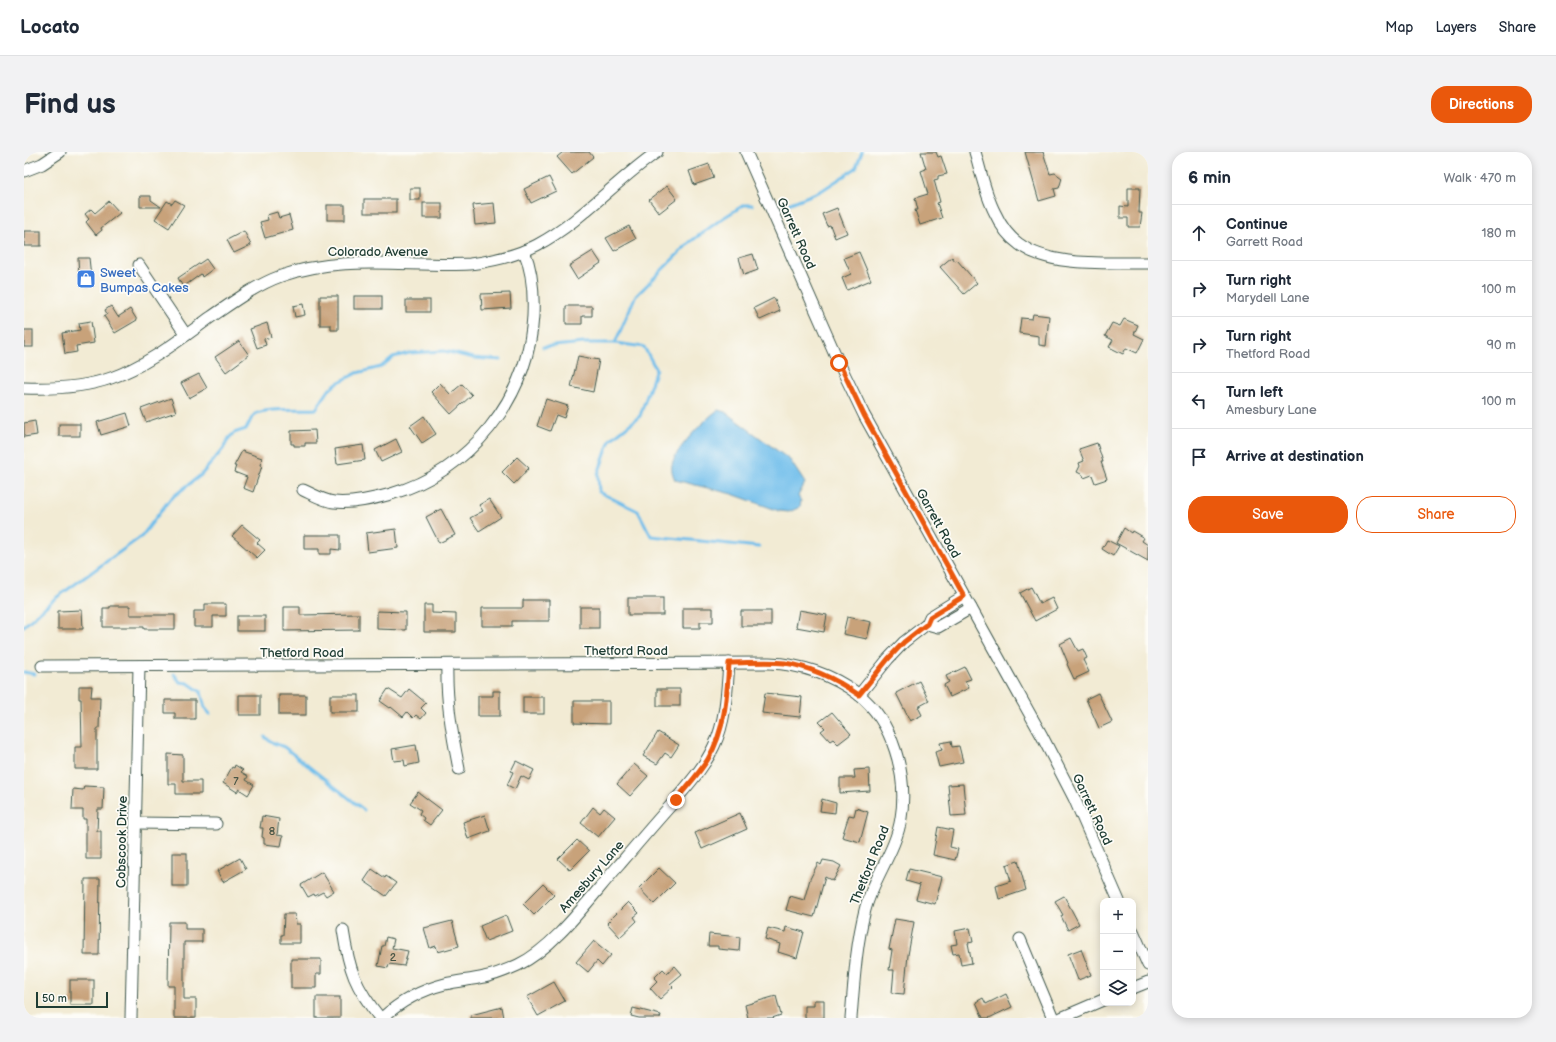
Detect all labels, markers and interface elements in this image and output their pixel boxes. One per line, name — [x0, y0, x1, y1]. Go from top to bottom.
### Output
text: Locato — [20, 16, 80, 39]
text: Map — [1385, 19, 1413, 36]
text: Layers — [1435, 19, 1477, 36]
text: Share — [1499, 19, 1536, 36]
button: Directions — [1431, 86, 1532, 123]
text: Find us — [24, 88, 116, 121]
text: 6 min — [1188, 168, 1231, 188]
text: Walk · 470 m — [1444, 170, 1516, 186]
street label: Garrett Road — [773, 195, 819, 272]
text: Continue — [1226, 215, 1288, 234]
icon: ahead — [1188, 222, 1210, 244]
text: 180 m — [1481, 225, 1516, 241]
text: Garrett Road — [1226, 234, 1303, 250]
street label: Colorado Avenue — [328, 244, 429, 260]
place label: Sweet Bumpas Cakes — [100, 265, 189, 296]
shop icon: Sweet Bumpas Cakes — [75, 268, 97, 290]
text: Turn right — [1226, 271, 1291, 290]
icon: right — [1188, 278, 1210, 300]
text: 100 m — [1481, 281, 1516, 297]
text: Marydell Lane — [1226, 290, 1309, 306]
text: Turn right — [1226, 327, 1291, 346]
icon: right — [1188, 334, 1210, 356]
text: 90 m — [1487, 337, 1516, 353]
text: Thetford Road — [1226, 346, 1310, 362]
route start — [830, 354, 848, 372]
text: Turn left — [1226, 383, 1283, 402]
icon: left — [1188, 390, 1210, 412]
text: 100 m — [1481, 393, 1516, 409]
text: Amesbury Lane — [1226, 402, 1317, 418]
icon: arrive — [1188, 446, 1210, 468]
text: Arrive at destination — [1226, 447, 1364, 466]
street label: Garrett Road — [912, 486, 964, 561]
button: Save — [1188, 496, 1348, 533]
button: Share — [1356, 496, 1516, 533]
street label: Thetford Road — [584, 643, 668, 659]
street label: Thetford Road — [260, 645, 344, 661]
street label: Garrett Road — [1069, 771, 1116, 848]
house number: 7 — [233, 775, 239, 788]
route end — [667, 791, 685, 809]
street label: Cobscook Drive — [113, 795, 131, 888]
street label: Thetford Road — [847, 823, 893, 907]
house number: 8 — [269, 825, 275, 838]
street label: Amesbury Lane — [556, 837, 628, 916]
map controls — [1100, 898, 1136, 1006]
button: + — [1100, 898, 1136, 934]
button: − — [1100, 934, 1136, 970]
house number: 2 — [390, 951, 397, 964]
button: layers — [1100, 970, 1136, 1006]
scale bar — [36, 990, 108, 1009]
text: 50 m — [42, 992, 67, 1005]

